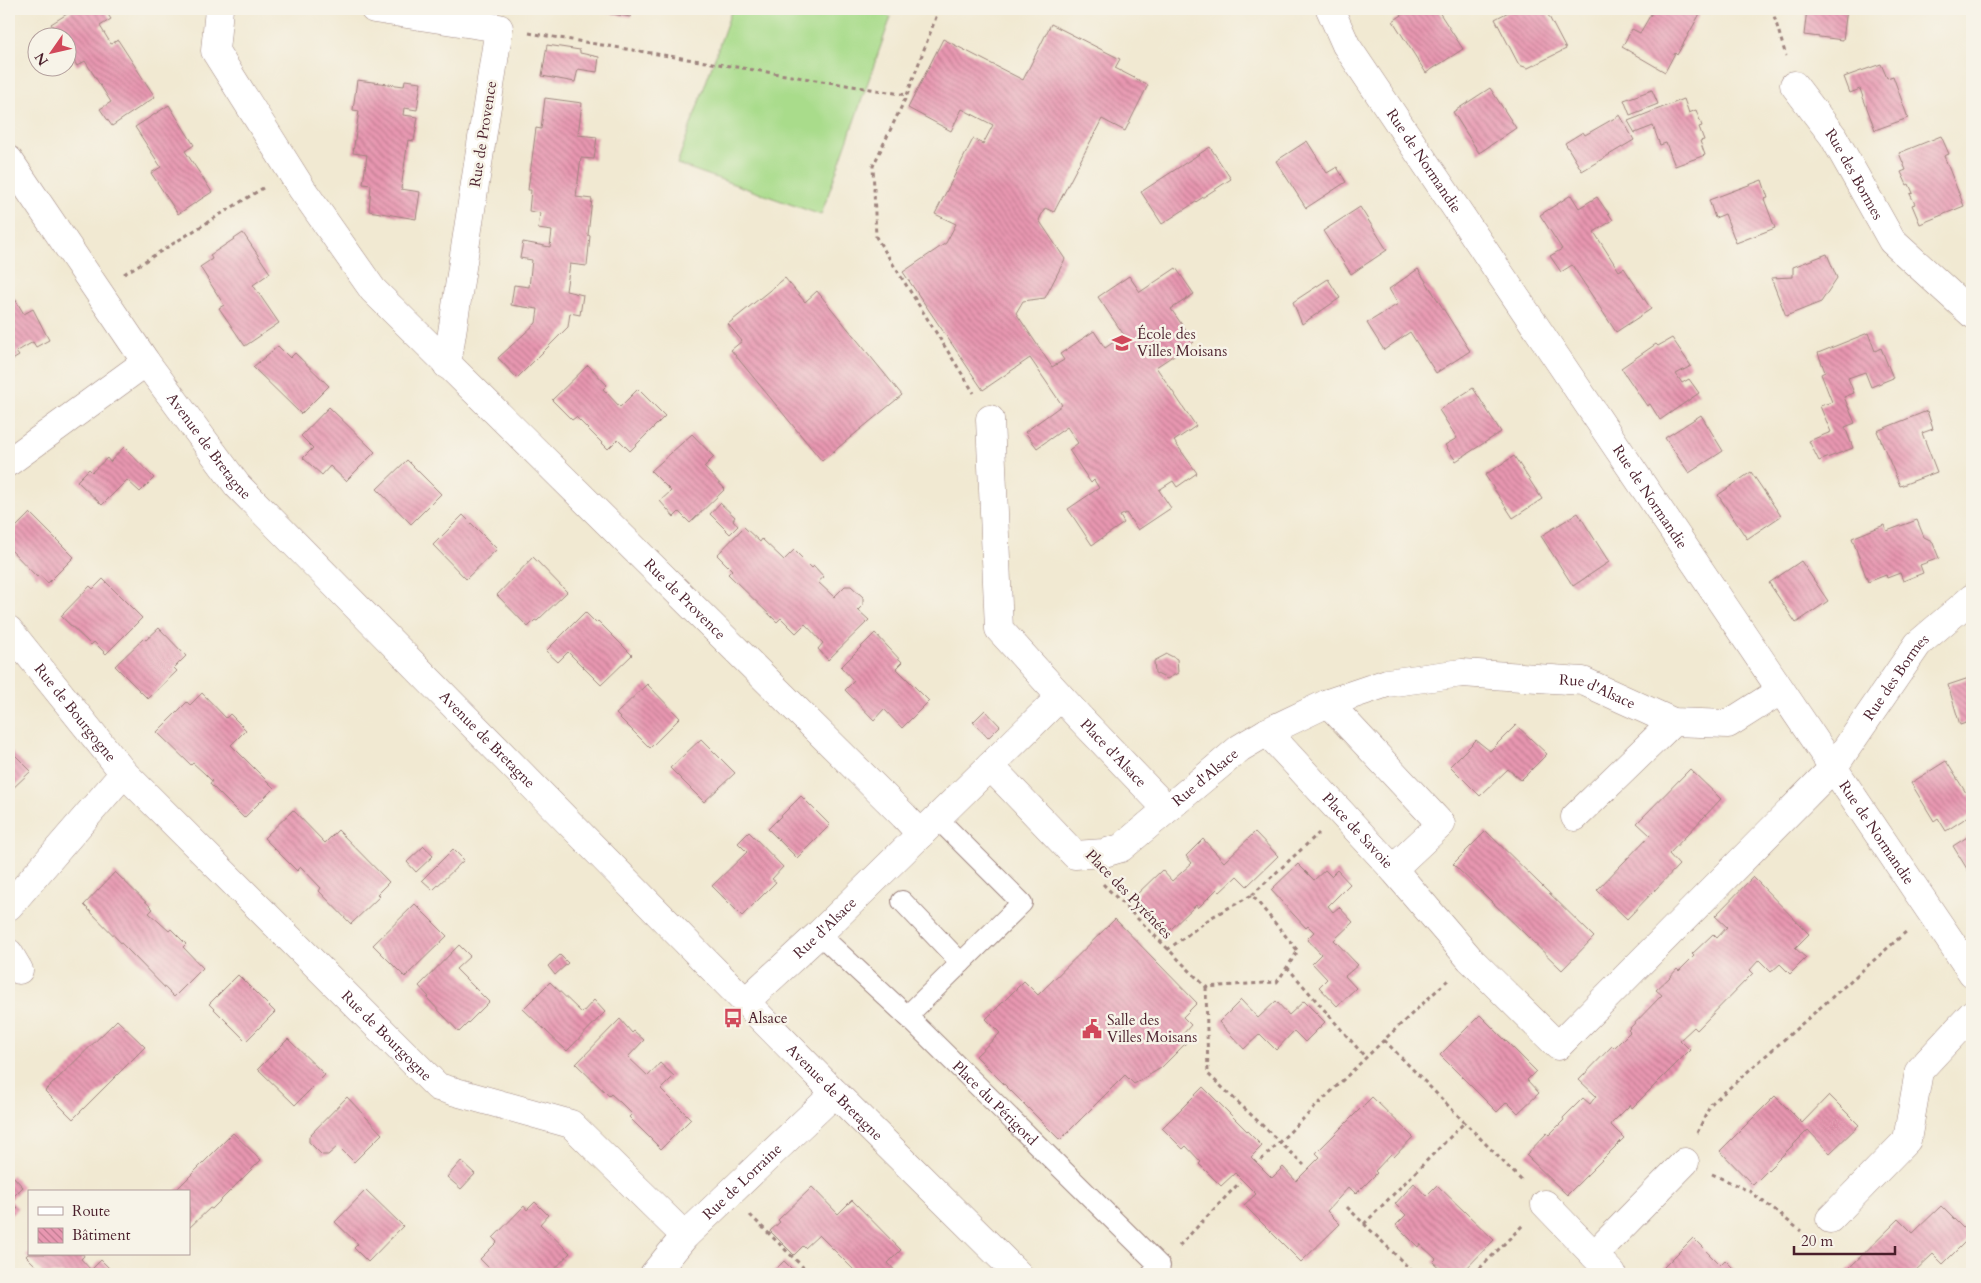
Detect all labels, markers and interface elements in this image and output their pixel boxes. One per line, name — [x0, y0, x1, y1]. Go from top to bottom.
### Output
north arrow — [28, 28, 78, 78]
text: N — [30, 49, 53, 69]
street label: Rue de Provence — [465, 79, 501, 189]
street label: Rue de Normandie — [1382, 105, 1466, 217]
street label: Rue des Bormes — [1821, 124, 1888, 223]
place label: École des Villes Moisans — [1137, 324, 1227, 361]
school or university icon: École des Villes Moisans — [1111, 332, 1133, 354]
street label: Avenue de Bretagne — [162, 389, 256, 504]
street label: Rue de Normandie — [1608, 441, 1692, 553]
street label: Rue de Provence — [640, 554, 730, 644]
street label: Rue des Bormes — [1859, 629, 1933, 724]
street label: Rue de Bourgogne — [30, 659, 121, 766]
street label: Rue d'Alsace — [1558, 669, 1639, 714]
street label: Avenue de Bretagne — [435, 686, 540, 793]
street label: Place d'Alsace — [1076, 714, 1151, 792]
street label: Rue d'Alsace — [1168, 744, 1243, 811]
street label: Rue de Normandie — [1834, 777, 1919, 889]
street label: Place de Savoie — [1318, 788, 1398, 873]
street label: Place des Pyrénées — [1081, 845, 1177, 943]
street label: Rue d'Alsace — [789, 893, 861, 963]
street label: Rue de Bourgogne — [337, 986, 437, 1086]
bus stop icon: Alsace — [722, 1007, 744, 1029]
place label: Alsace — [748, 1008, 788, 1028]
place label: Salle des Villes Moisans — [1107, 1010, 1197, 1047]
public building icon: Salle des Villes Moisans — [1081, 1018, 1103, 1040]
street label: Avenue de Bretagne — [782, 1039, 887, 1145]
street label: Place du Périgord — [948, 1056, 1042, 1150]
street label: Rue de Lorraine — [698, 1139, 786, 1224]
legend — [28, 1190, 190, 1256]
text: Route — [72, 1201, 110, 1221]
scale bar — [1794, 1223, 1895, 1255]
text: Bâtiment — [72, 1225, 131, 1245]
text: 20 m — [1801, 1231, 1833, 1251]

